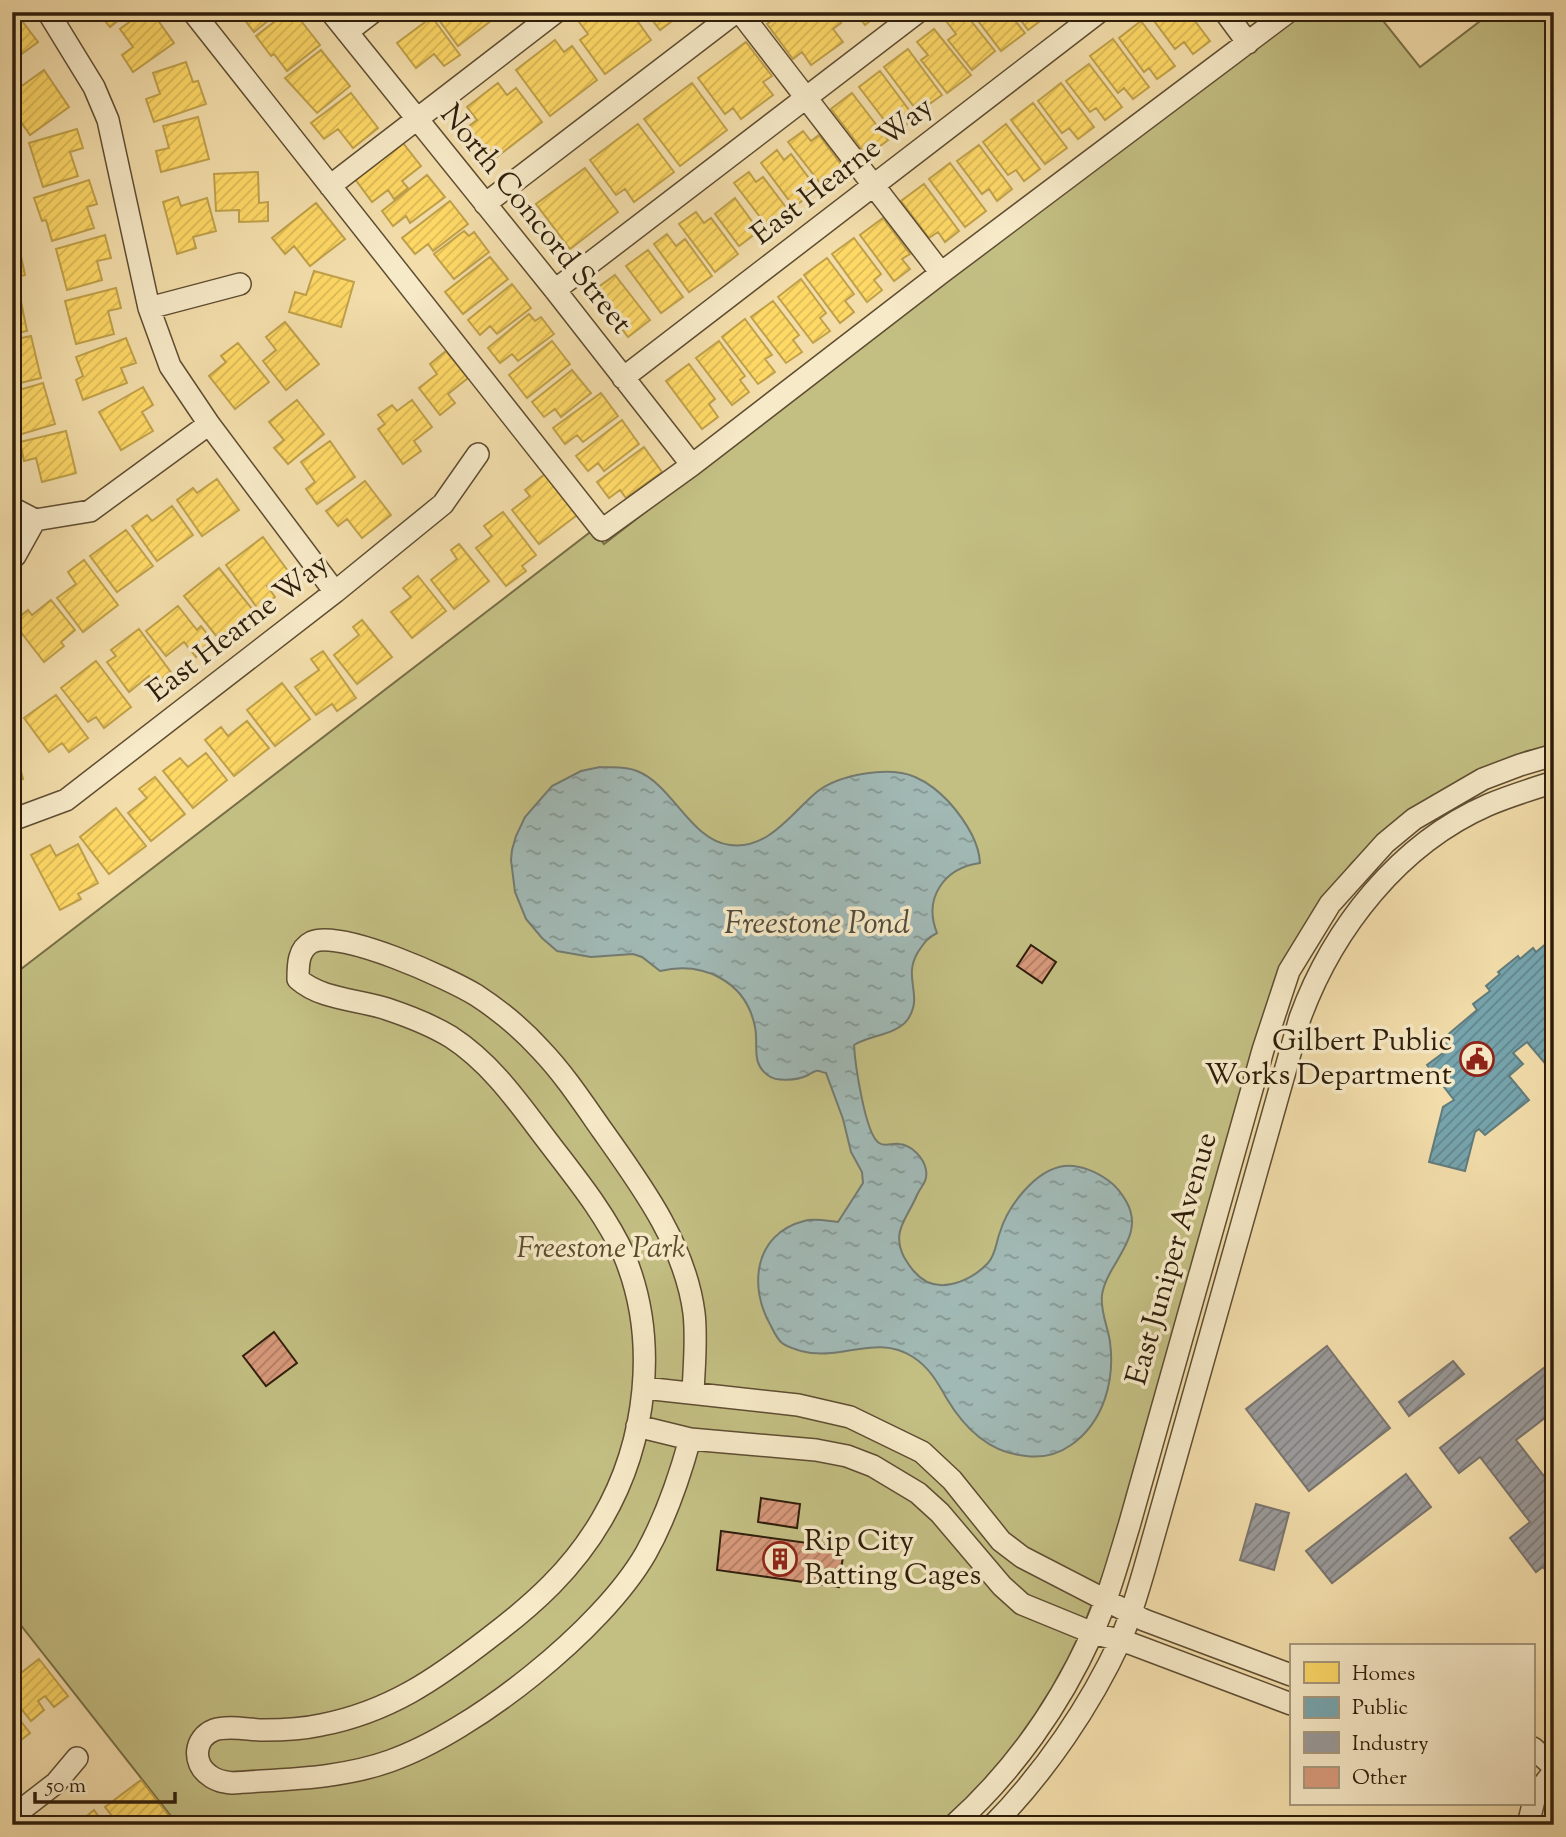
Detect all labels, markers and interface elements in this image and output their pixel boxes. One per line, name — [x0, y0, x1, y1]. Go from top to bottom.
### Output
street label: East Hearne Way — [743, 87, 943, 257]
street label: North Concord Street — [429, 96, 641, 344]
street label: East Hearne Way — [139, 544, 339, 714]
water label: Freestone Pond — [724, 902, 910, 948]
place label: Gilbert Public Works Department — [1204, 1021, 1452, 1098]
public building icon: Gilbert Public Works Department — [1458, 1040, 1496, 1078]
street label: East Juniper Avenue — [1116, 1128, 1230, 1390]
park label: Freestone Park — [516, 1228, 686, 1271]
place label: Rip City Batting Cages — [804, 1521, 981, 1598]
building icon: Rip City Batting Cages — [761, 1540, 799, 1578]
legend — [1290, 1644, 1534, 1806]
text: Homes — [1352, 1660, 1415, 1690]
text: Public — [1352, 1694, 1408, 1724]
text: Industry — [1352, 1730, 1429, 1760]
scale bar — [35, 1760, 175, 1804]
text: Other — [1352, 1764, 1407, 1794]
text: 50 m — [45, 1772, 86, 1802]

